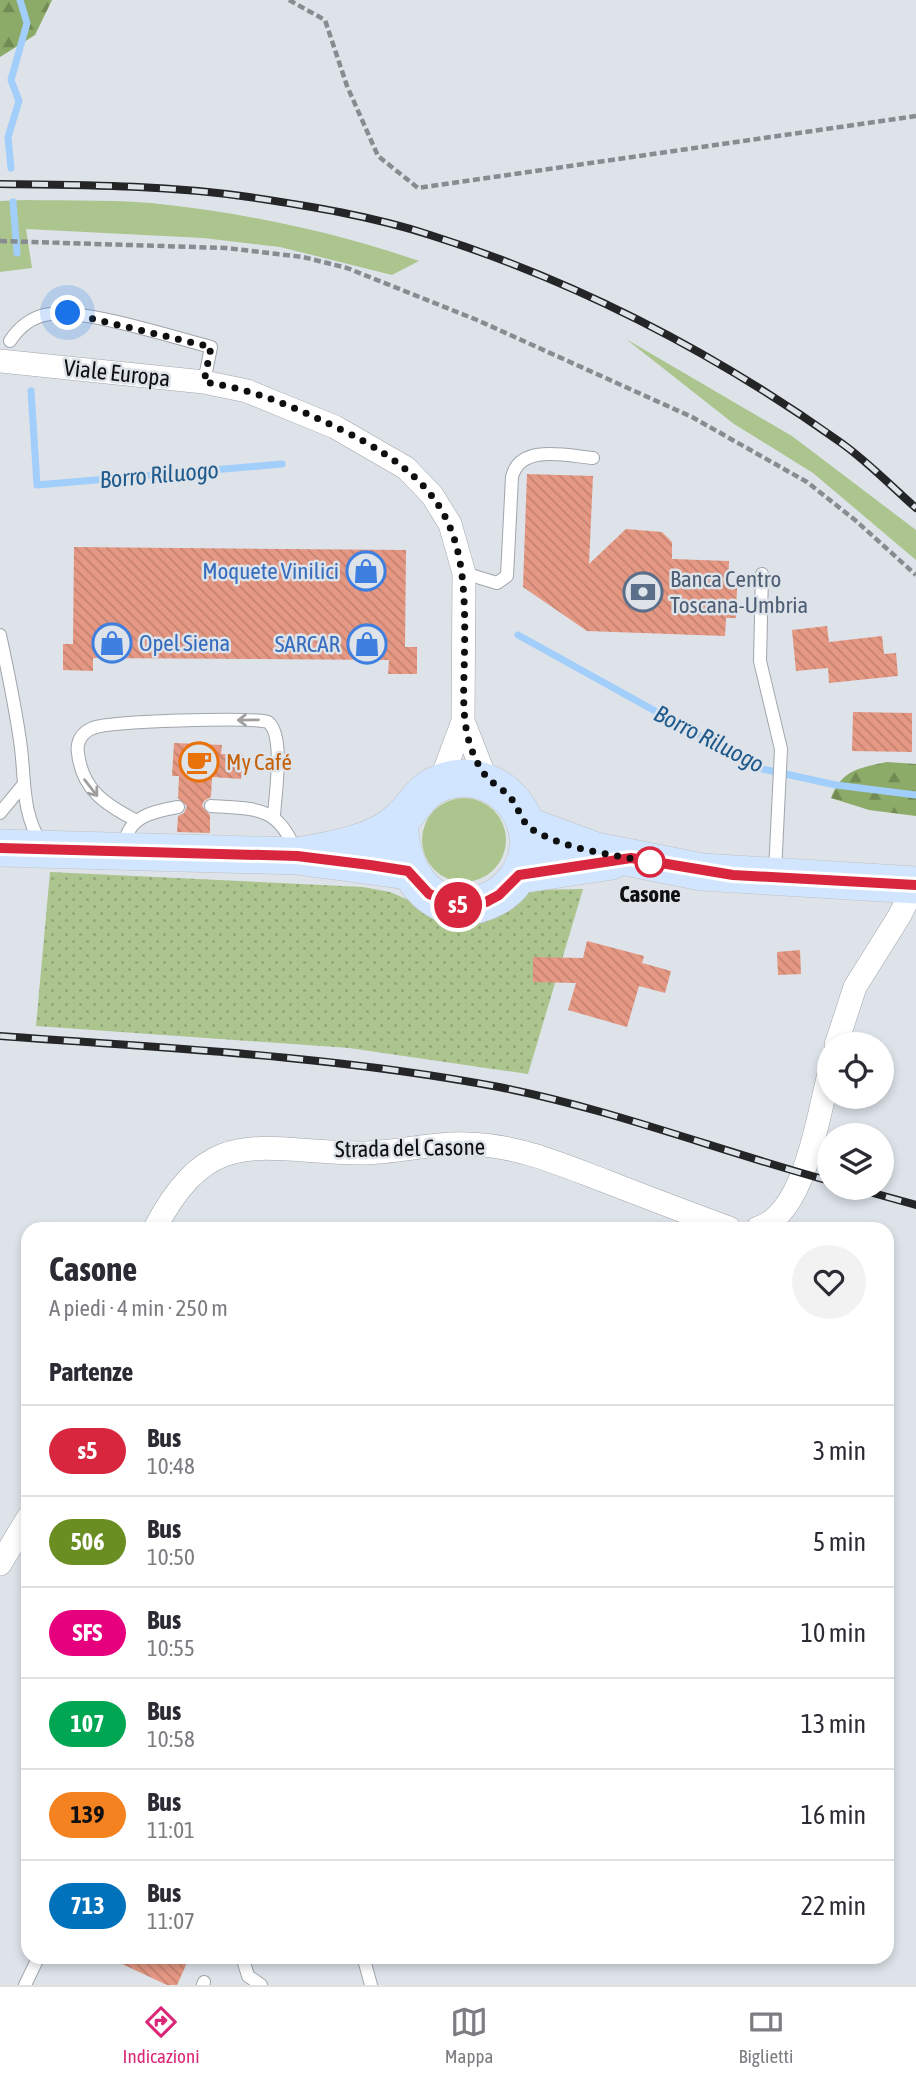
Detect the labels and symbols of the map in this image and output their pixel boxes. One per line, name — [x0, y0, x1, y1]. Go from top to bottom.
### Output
your location — [50, 295, 85, 330]
street label: Viale Europa — [63, 354, 171, 392]
water label: Borro Riluogo — [98, 456, 220, 493]
shop icon: Moquete Vinilici — [345, 550, 387, 592]
place label: Moquete Vinilici — [202, 558, 339, 584]
place label: Banca Centro Toscana-Umbria — [670, 566, 808, 618]
bank icon: Banca Centro Toscana-Umbria — [622, 571, 664, 613]
shop icon: Opel Siena — [91, 622, 133, 664]
shop icon: SARCAR — [346, 623, 388, 665]
place label: Opel Siena — [139, 630, 230, 656]
place label: SARCAR — [275, 631, 340, 657]
water label: Borro Riluogo — [650, 699, 769, 778]
one-way arrow — [237, 714, 260, 727]
cafe icon: My Café — [178, 741, 220, 783]
place label: My Café — [226, 749, 292, 775]
one-way arrow — [84, 779, 99, 797]
marker: Casone — [635, 847, 665, 877]
place label: Casone — [619, 881, 681, 907]
line badge: s5 — [426, 882, 490, 928]
street label: Strada del Casone — [335, 1134, 485, 1162]

